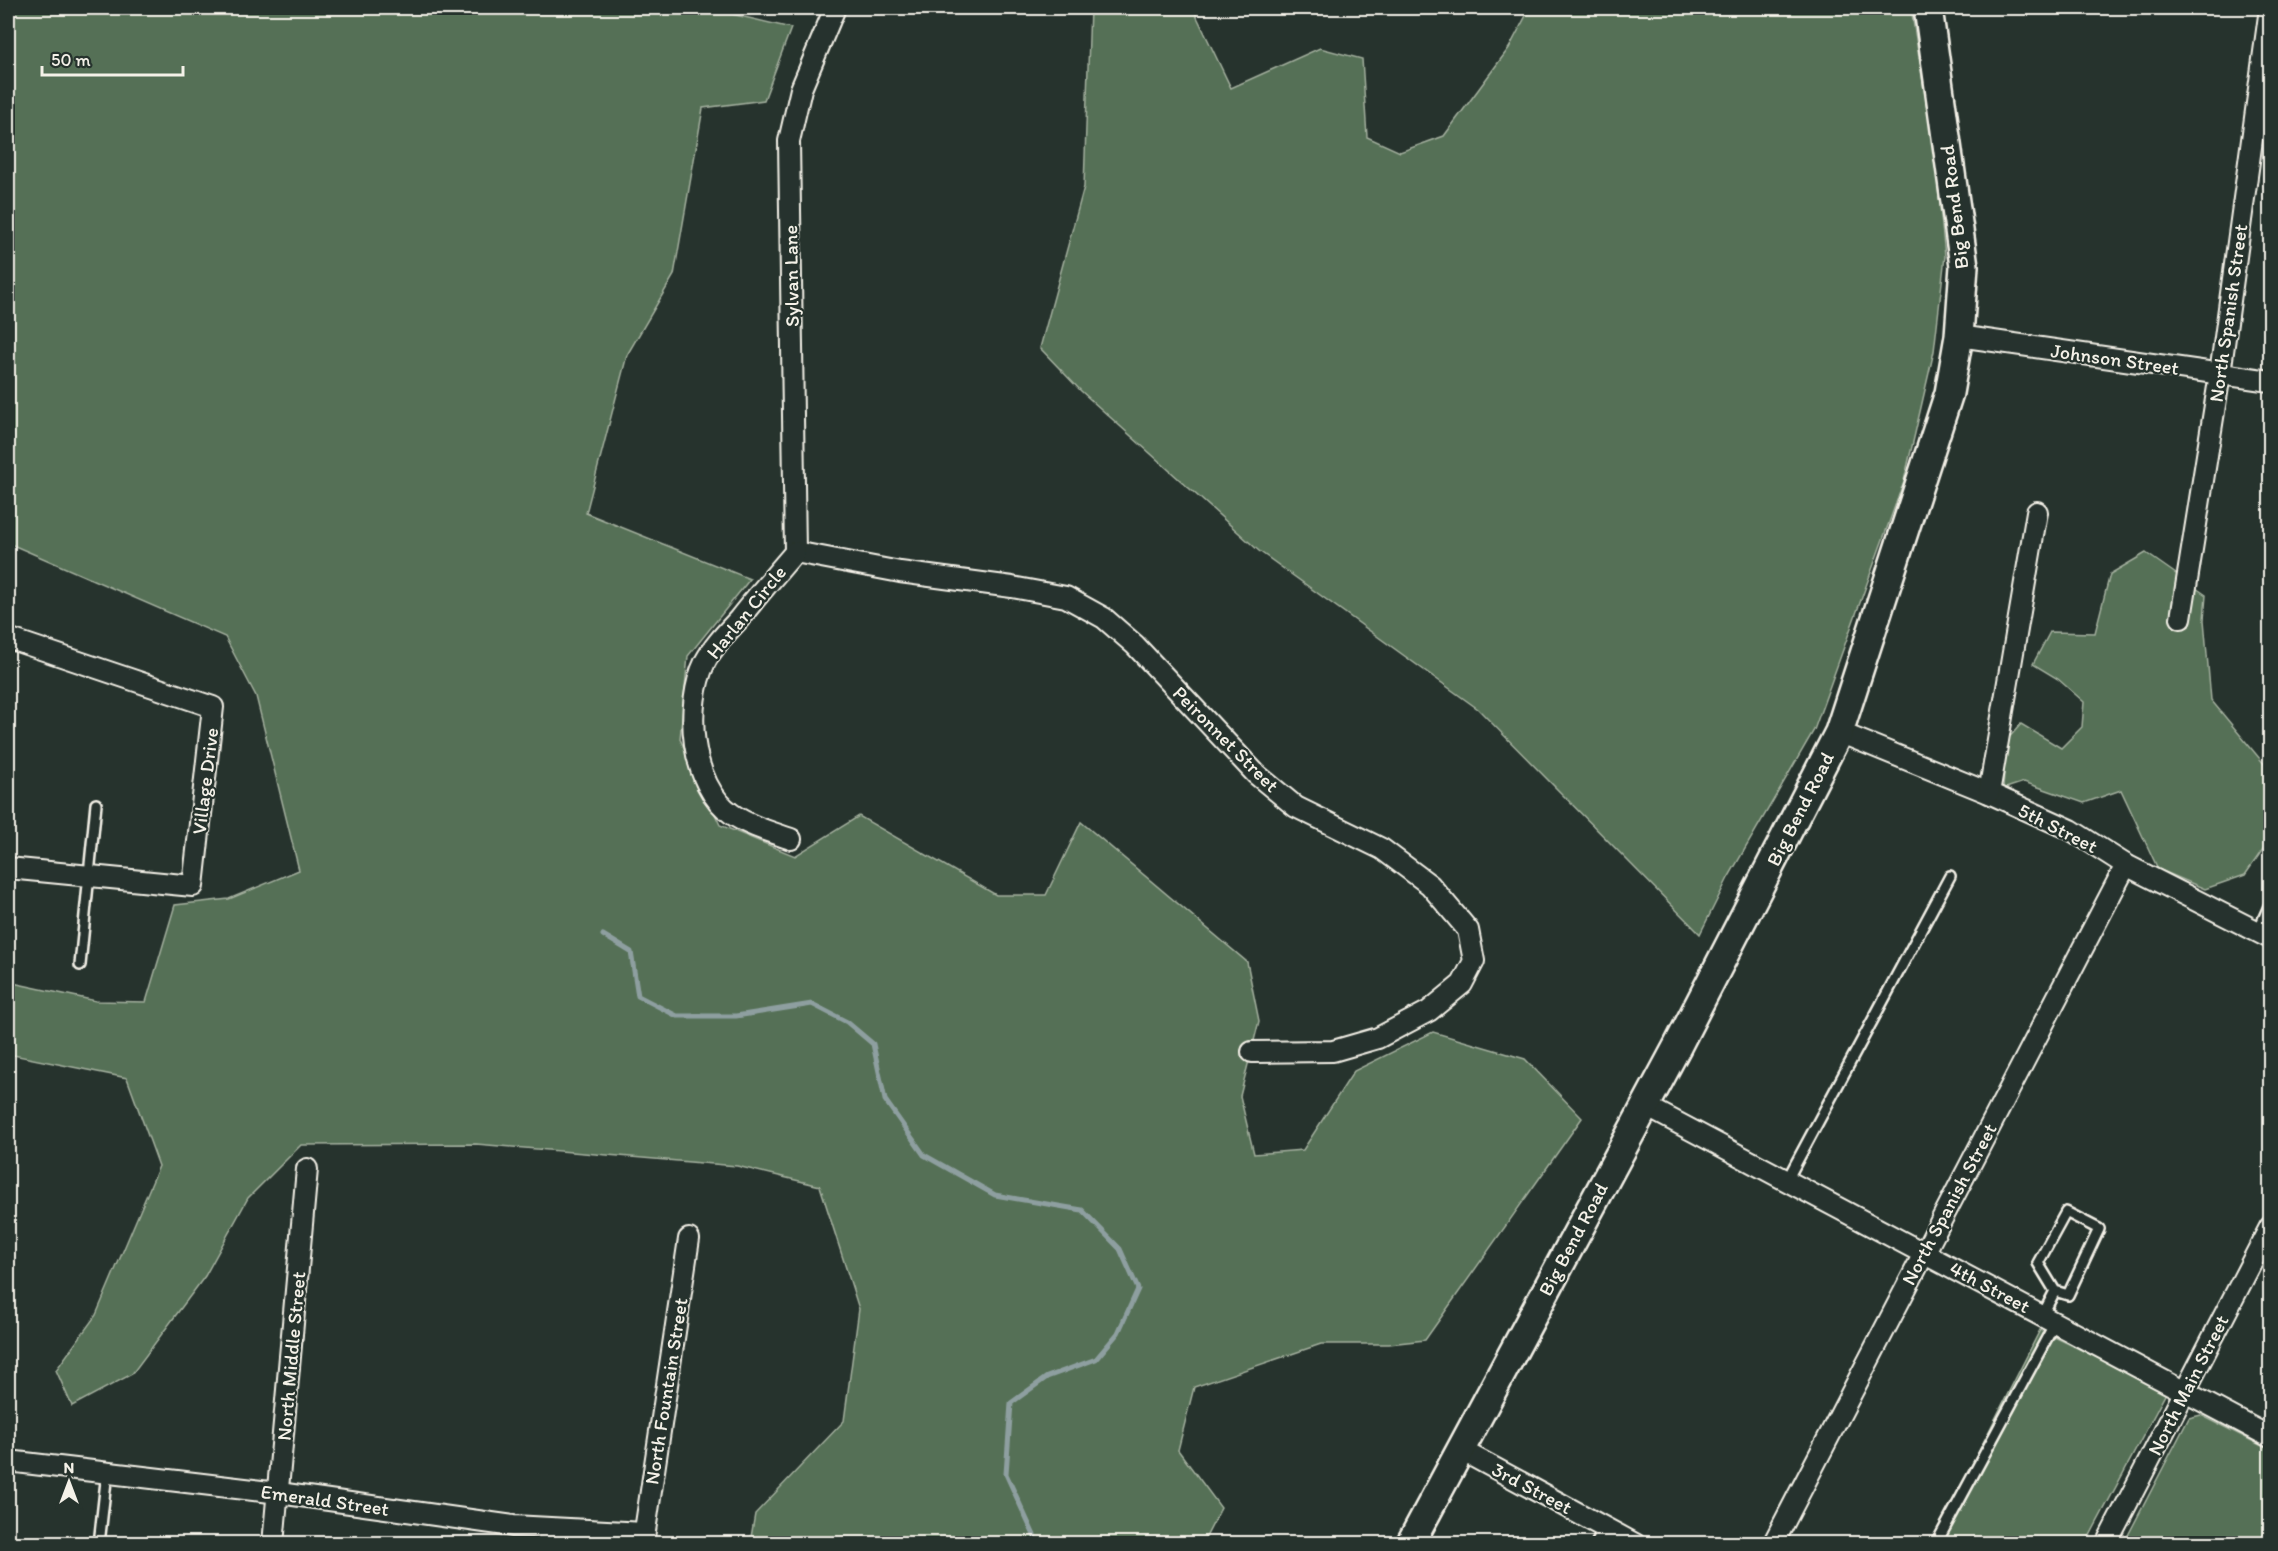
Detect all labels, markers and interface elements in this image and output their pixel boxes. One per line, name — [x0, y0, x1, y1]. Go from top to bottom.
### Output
scale bar — [42, 39, 183, 77]
text: 50 m — [51, 49, 91, 71]
street label: Big Bend Road — [1934, 144, 1974, 270]
street label: North Spanish Street — [2204, 222, 2252, 404]
street label: Sylvan Lane — [778, 225, 804, 327]
street label: Johnson Street — [2049, 338, 2181, 380]
street label: Harlan Circle — [701, 560, 791, 664]
street label: Peironnet Street — [1168, 681, 1284, 797]
street label: Village Drive — [187, 726, 223, 836]
street label: Big Bend Road — [1761, 748, 1839, 870]
street label: 5th Street — [2014, 798, 2102, 858]
street label: North Spanish Street — [1896, 1119, 2002, 1289]
street label: Big Bend Road — [1533, 1178, 1613, 1300]
street label: 4th Street — [1946, 1256, 2035, 1318]
street label: North Middle Street — [272, 1270, 310, 1442]
street label: North Fountain Street — [639, 1296, 693, 1486]
street label: North Main Street — [2142, 1311, 2234, 1459]
north arrow — [39, 1452, 99, 1512]
street label: 3rd Street — [1488, 1457, 1577, 1519]
text: N — [64, 1458, 74, 1477]
street label: Emerald Street — [259, 1479, 391, 1521]

